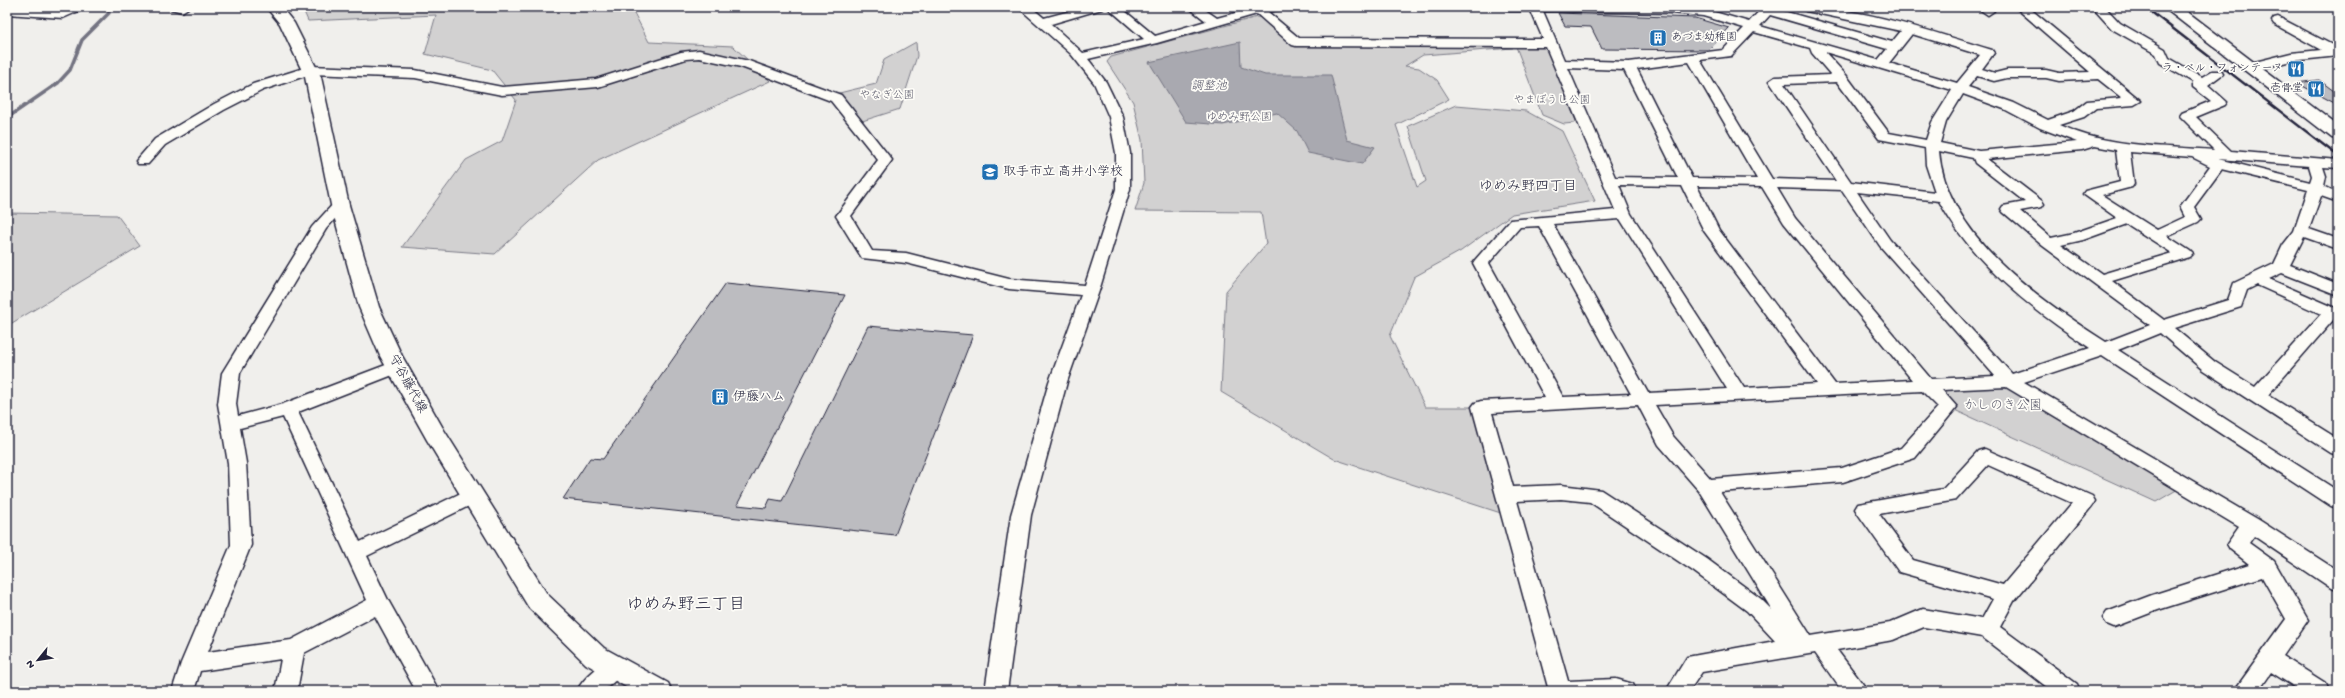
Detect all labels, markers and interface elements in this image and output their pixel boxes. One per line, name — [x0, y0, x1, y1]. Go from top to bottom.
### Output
building icon: あづま幼稚園 — [1648, 28, 1668, 48]
place label: あづま幼稚園 — [1671, 31, 1737, 44]
restaurant icon: ラ・ベル・フォンテーヌ — [2286, 59, 2306, 79]
place label: ラ・ベル・フォンテーヌ — [2162, 63, 2283, 75]
water label: 調整池 — [1191, 79, 1228, 94]
restaurant icon: 壱骨堂 — [2306, 79, 2326, 99]
place label: 壱骨堂 — [2270, 82, 2303, 95]
park label: やなぎ公園 — [860, 89, 915, 102]
park label: やまぼうし公園 — [1514, 94, 1591, 107]
park label: ゆめみ野公園 — [1206, 111, 1272, 124]
school or university icon: 取手市立 高井小学校 — [980, 162, 1000, 182]
place label: 取手市立 高井小学校 — [1003, 165, 1123, 180]
district label: ゆめみ野四丁目 — [1479, 179, 1577, 196]
street label: 守谷藤代線 — [385, 351, 431, 417]
building icon: 伊藤ハム — [710, 387, 730, 407]
place label: 伊藤ハム — [733, 389, 785, 405]
park label: かしのき公園 — [1964, 398, 2042, 414]
district label: ゆめみ野三丁目 — [627, 596, 746, 616]
north arrow — [18, 640, 58, 680]
text: N — [24, 658, 38, 670]

